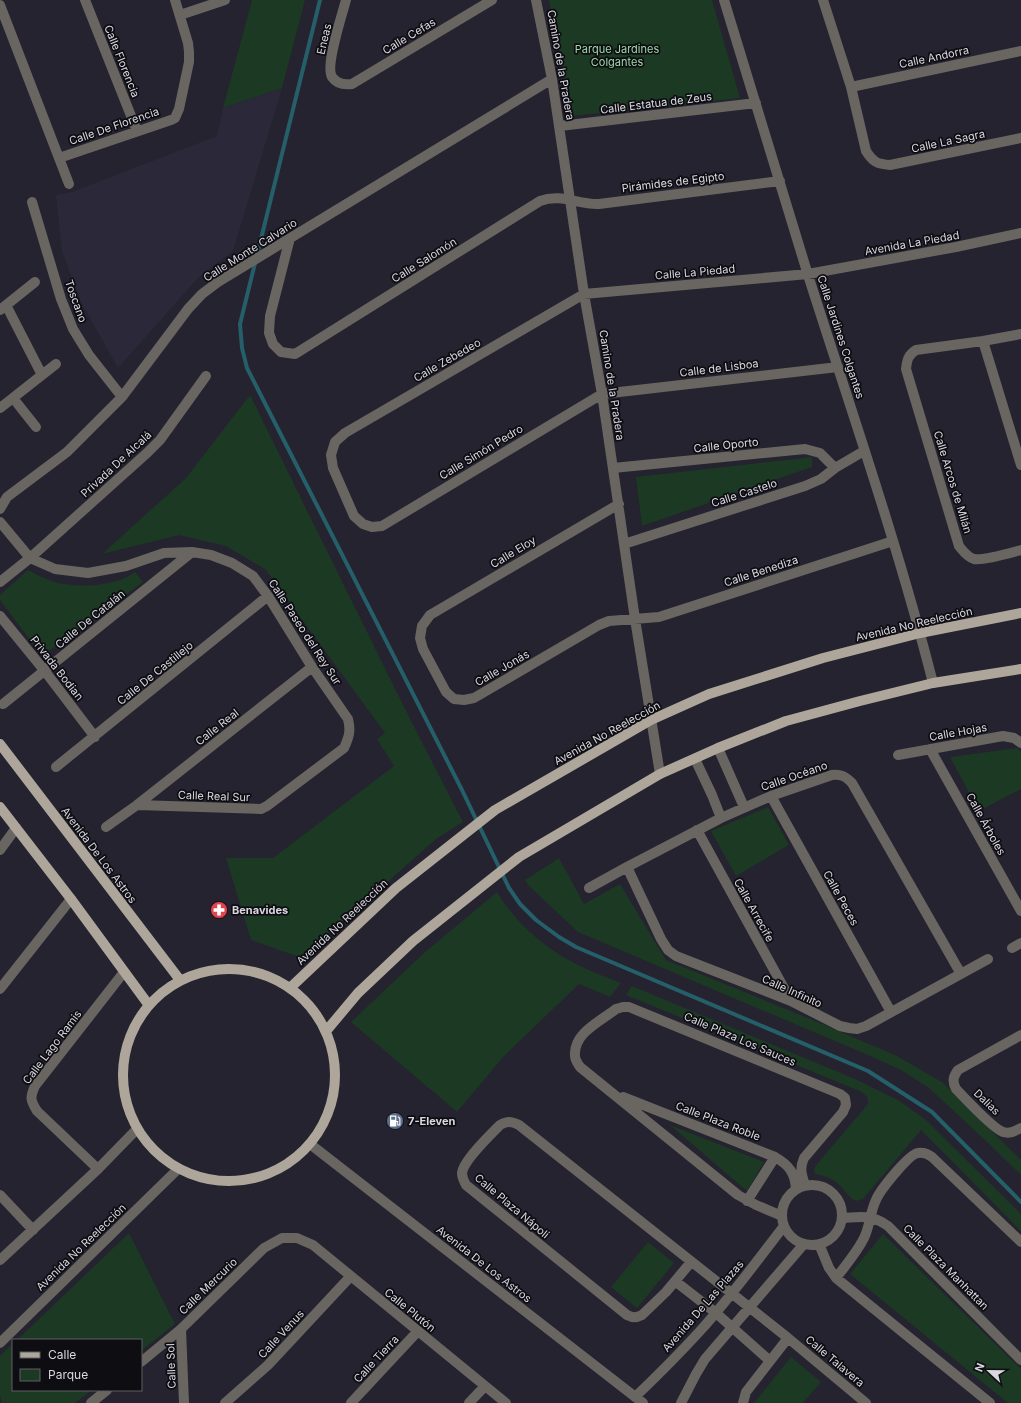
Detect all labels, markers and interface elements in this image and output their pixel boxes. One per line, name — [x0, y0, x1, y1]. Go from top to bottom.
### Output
street label: Camino de la Pradera — [544, 9, 578, 121]
street label: Calle Cefas — [380, 15, 438, 57]
street label: Eneas — [314, 22, 334, 56]
street label: Calle Florencia — [101, 23, 143, 99]
park label: Parque Jardines Colgantes — [575, 42, 659, 69]
street label: Calle Andorra — [898, 43, 970, 71]
street label: Calle Estatua de Zeus — [599, 89, 713, 117]
street label: Calle De Florencia — [67, 104, 161, 148]
street label: Calle La Sagra — [910, 126, 986, 156]
street label: Pirámides de Egipto — [621, 169, 726, 195]
street label: Calle Monte Calvario — [201, 215, 300, 285]
street label: Avenida La Piedad — [864, 228, 960, 258]
street label: Calle Salomón — [389, 234, 459, 286]
street label: Calle La Piedad — [654, 262, 736, 282]
street label: Calle Jardines Colgantes — [814, 273, 868, 401]
street label: Toscano — [62, 278, 90, 325]
street label: Camino de la Pradera — [596, 329, 628, 441]
street label: Calle Zebedeo — [411, 335, 483, 385]
street label: Calle de Lisboa — [679, 356, 759, 380]
street label: Calle Simón Pedro — [437, 421, 526, 483]
street label: Privada De Alcalá — [78, 428, 154, 500]
street label: Calle Arcos de Milán — [931, 429, 975, 535]
street label: Calle Oporto — [693, 435, 760, 455]
street label: Calle Castelo — [709, 476, 779, 510]
street label: Calle Eloy — [488, 533, 538, 571]
street label: Calle Benediza — [722, 552, 800, 590]
street label: Calle Paseo del Rey Sur — [266, 577, 344, 687]
street label: Calle De Catalán — [52, 587, 128, 651]
street label: Avenida No Reelección — [854, 604, 974, 644]
street label: Privada Bodian — [27, 633, 87, 703]
street label: Calle De Castillejo — [114, 638, 196, 708]
street label: Calle Jonás — [472, 647, 532, 689]
street label: Avenida No Reelección — [551, 698, 663, 768]
street label: Calle Real — [192, 706, 242, 748]
street label: Calle Hojas — [928, 720, 988, 744]
street label: Calle Océano — [759, 758, 830, 794]
street label: Calle Real Sur — [178, 788, 250, 804]
street label: Calle Árboles — [963, 790, 1009, 858]
street label: Avenida De Los Astros — [58, 804, 140, 906]
street label: Calle Peces — [820, 868, 862, 928]
street label: Avenida No Reelección — [294, 876, 390, 968]
street label: Calle Arrecife — [731, 876, 777, 944]
pharmacy icon: Benavides — [209, 900, 229, 920]
place label: Benavides — [232, 903, 288, 917]
street label: Calle Infinito — [760, 971, 825, 1011]
street label: Calle Lago Ramis — [20, 1007, 85, 1087]
street label: Calle Plaza Los Sauces — [682, 1009, 798, 1069]
street label: Dalias — [971, 1086, 1003, 1118]
street label: Calle Plaza Roble — [674, 1098, 762, 1144]
fuel station icon: 7-Eleven — [385, 1111, 405, 1131]
place label: 7-Eleven — [408, 1114, 456, 1128]
street label: Calle Plaza Nápoli — [472, 1171, 552, 1241]
street label: Avenida No Reelección — [33, 1200, 129, 1294]
street label: Calle Plaza Manhattan — [900, 1221, 992, 1313]
street label: Avenida De Los Astros — [434, 1222, 535, 1306]
street label: Calle Mercurio — [176, 1254, 240, 1317]
street label: Avenida De Las Plazas — [659, 1257, 747, 1355]
street label: Calle Plutón — [382, 1285, 438, 1335]
street label: Calle Venus — [255, 1307, 307, 1361]
street label: Calle Tierra — [350, 1332, 402, 1386]
street label: Calle Talavera — [803, 1332, 867, 1390]
legend — [12, 1339, 142, 1391]
street label: Calle Sol — [163, 1343, 179, 1389]
text: Calle — [48, 1347, 76, 1362]
north arrow — [969, 1351, 1009, 1391]
text: N — [972, 1361, 988, 1374]
text: Parque — [48, 1367, 88, 1382]

